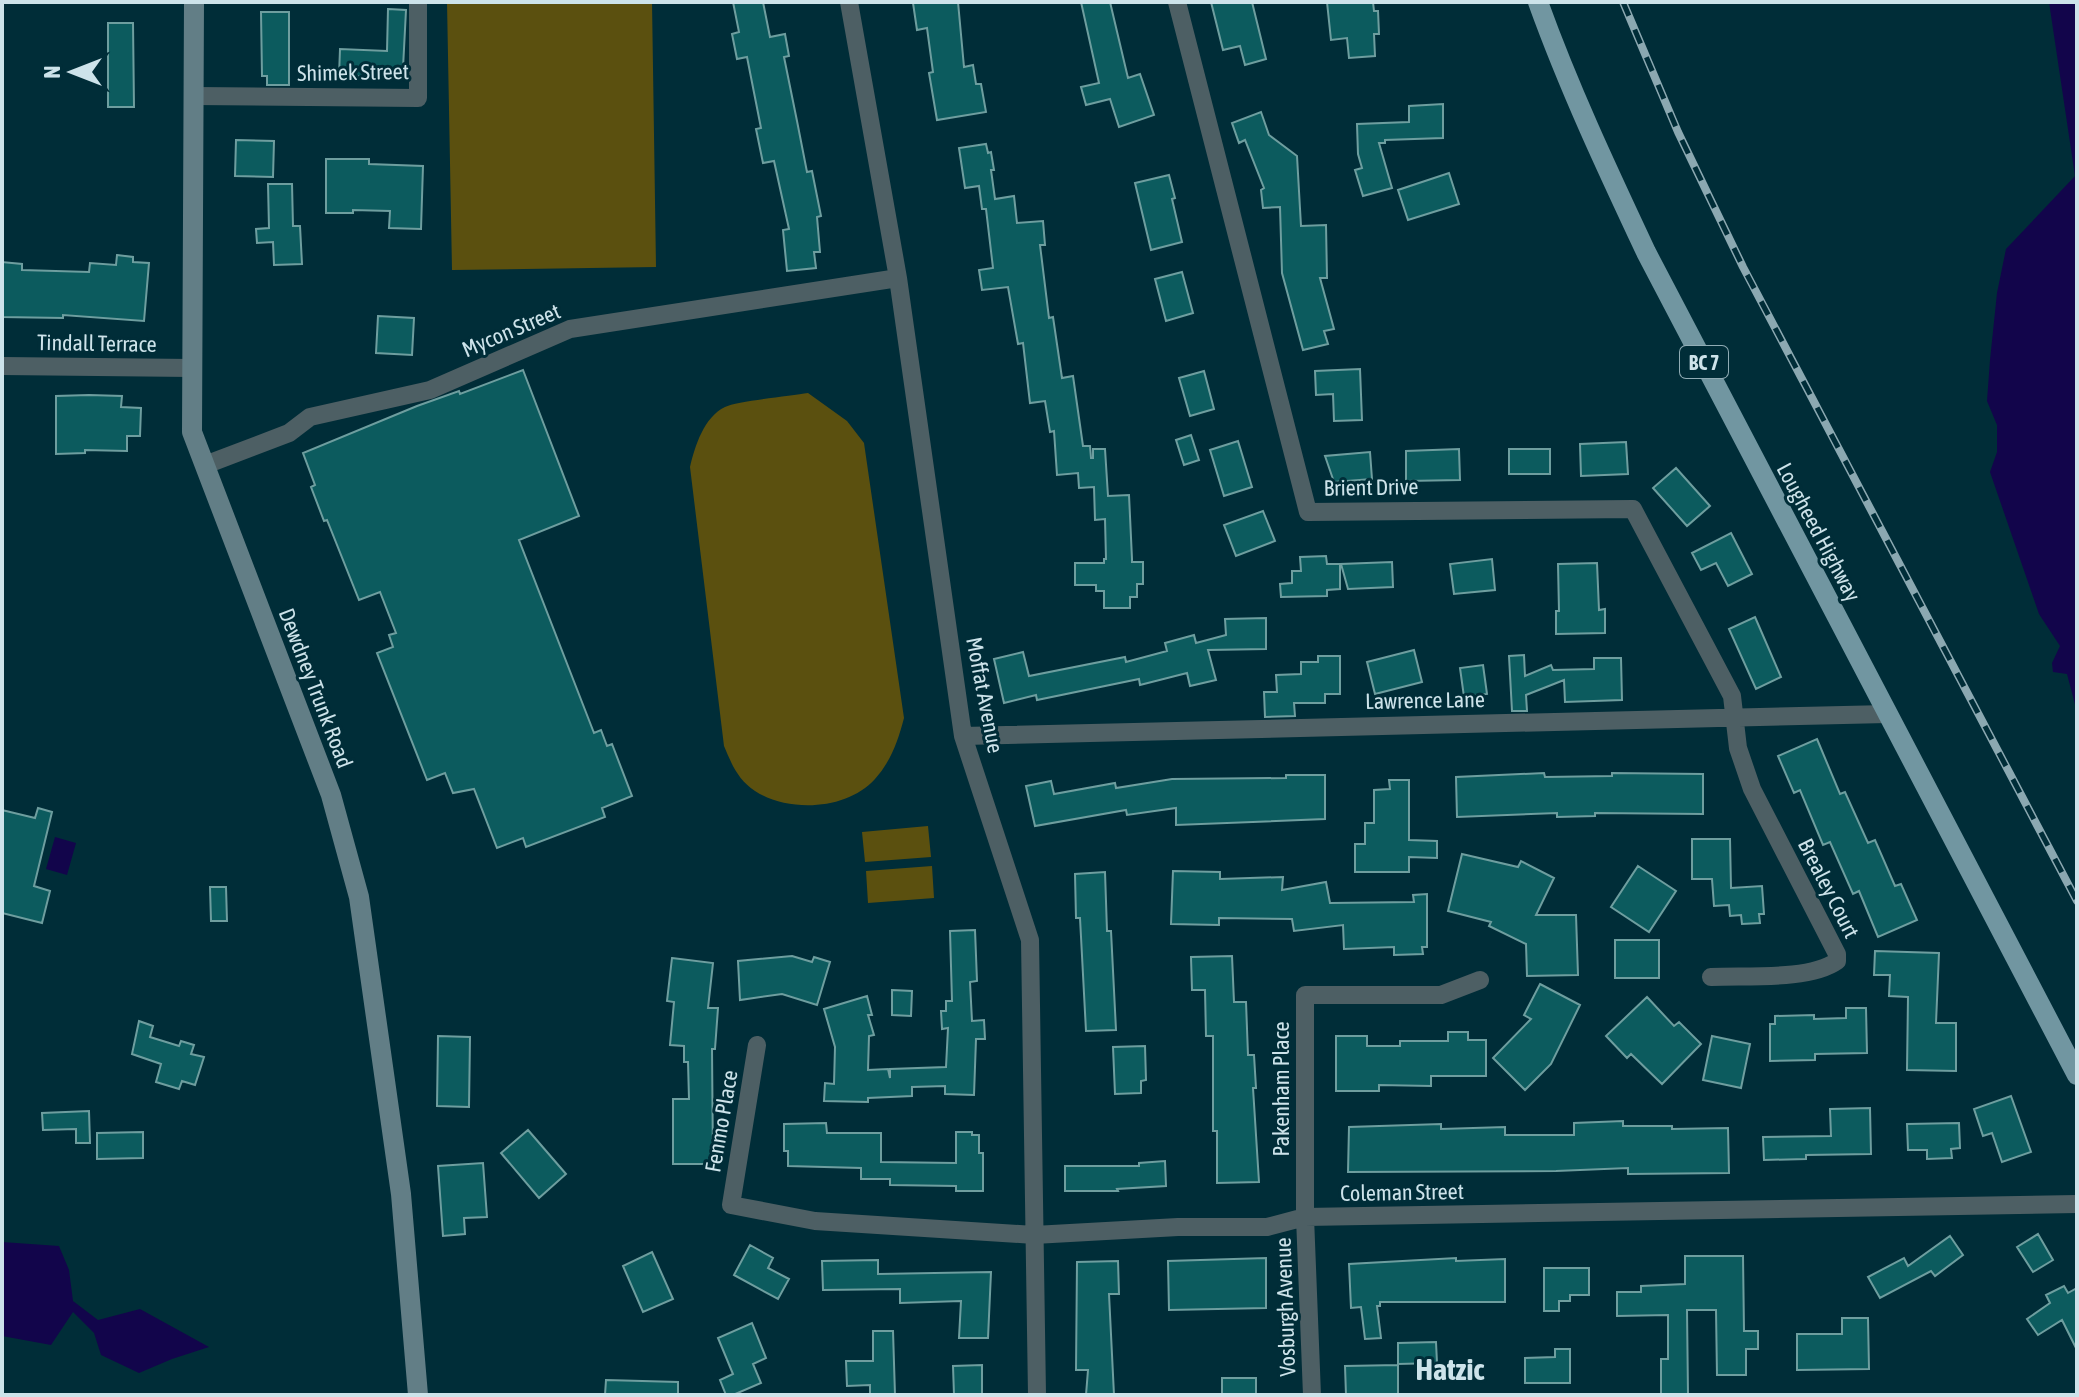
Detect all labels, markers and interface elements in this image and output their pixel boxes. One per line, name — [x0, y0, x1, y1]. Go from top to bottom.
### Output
north arrow — [32, 32, 112, 112]
street label: Shimek Street — [297, 58, 409, 86]
text: N — [39, 66, 65, 78]
street label: Mycon Street — [458, 298, 564, 362]
street label: Tindall Terrace — [37, 329, 157, 357]
road number: BC 7 — [1680, 346, 1728, 378]
street label: Lougheed Highway — [1772, 458, 1866, 606]
street label: Brient Drive — [1323, 473, 1419, 501]
street label: Dewdney Trunk Road — [274, 605, 358, 771]
street label: Moffat Avenue — [961, 635, 1009, 755]
street label: Lawrence Lane — [1365, 686, 1485, 714]
street label: Brealey Court — [1793, 834, 1865, 942]
street label: Pakenham Place — [1268, 1021, 1294, 1157]
street label: Fenmo Place — [699, 1068, 743, 1174]
street label: Coleman Street — [1340, 1178, 1464, 1206]
street label: Vosburgh Avenue — [1270, 1237, 1300, 1377]
district label: Hatzic — [1416, 1352, 1484, 1386]

